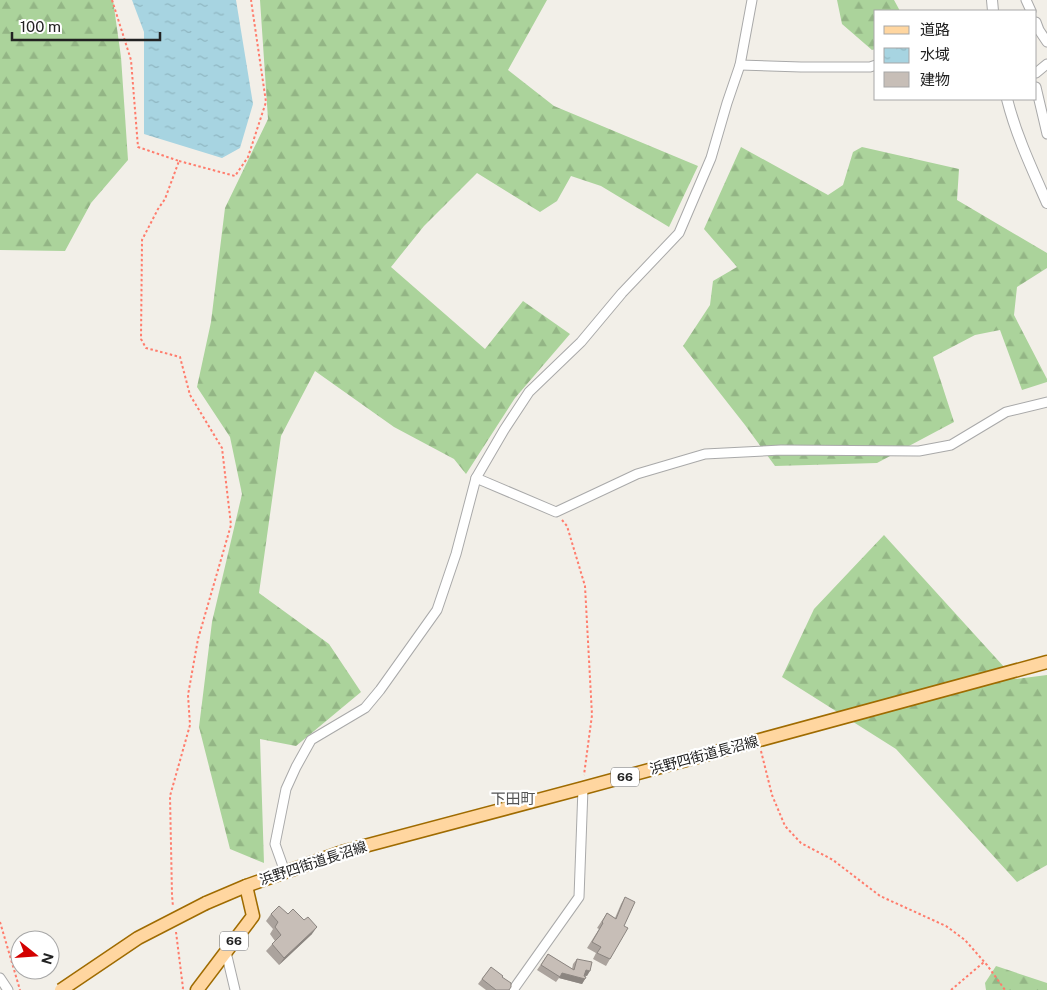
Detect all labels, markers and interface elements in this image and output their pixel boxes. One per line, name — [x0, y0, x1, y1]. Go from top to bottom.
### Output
scale bar — [12, 10, 160, 42]
legend — [874, 10, 1037, 100]
text: 100 m — [20, 18, 61, 35]
text: 道路 — [920, 21, 950, 38]
text: 水域 — [920, 46, 950, 63]
text: 建物 — [920, 71, 950, 88]
street label: 浜野四街道長沼線 — [648, 733, 760, 777]
road number: 66 — [611, 768, 639, 786]
district label: 下田町 — [490, 790, 536, 807]
street label: 浜野四街道長沼線 — [257, 838, 369, 888]
north arrow — [10, 930, 60, 980]
road number: 66 — [220, 931, 248, 950]
text: N — [38, 951, 57, 966]

